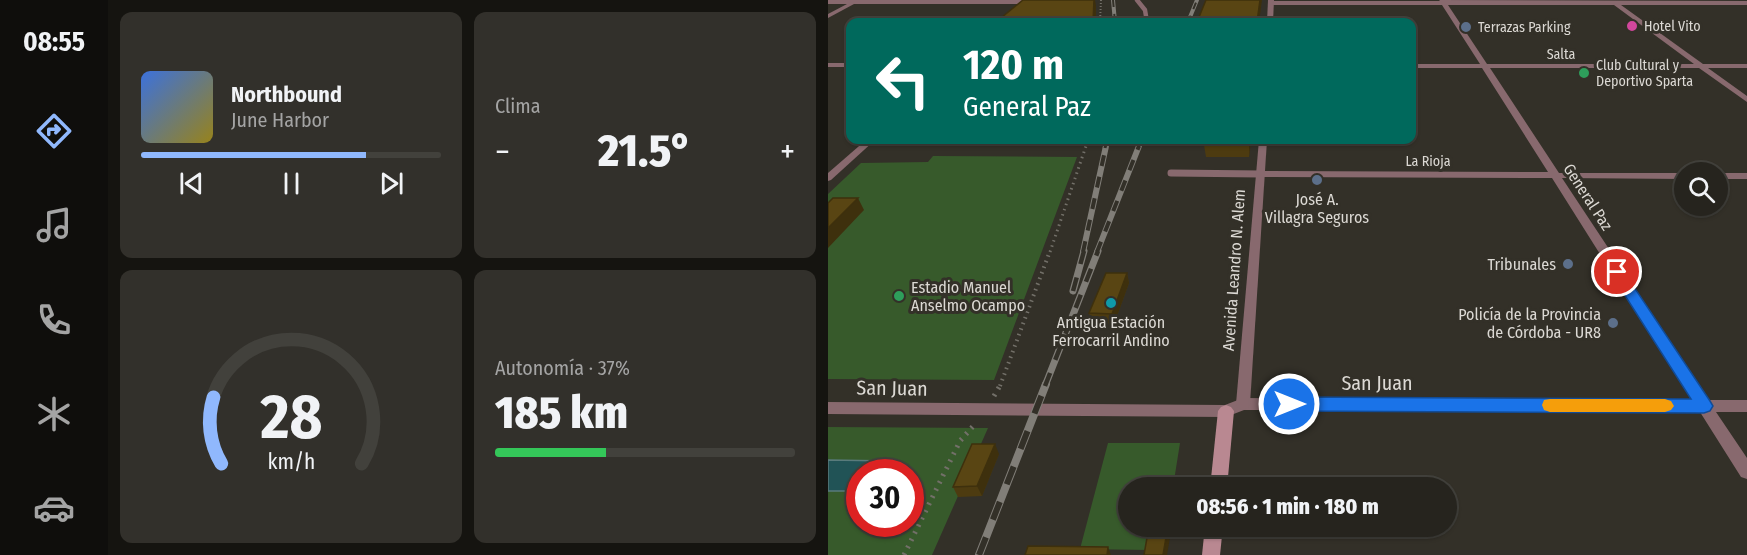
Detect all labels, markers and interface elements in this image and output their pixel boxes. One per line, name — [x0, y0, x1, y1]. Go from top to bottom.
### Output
place label: Hotel Vito — [1644, 18, 1701, 35]
place label: Terrazas Parking — [1478, 19, 1571, 36]
marker: Hotel Vito — [1625, 19, 1639, 33]
marker: Terrazas Parking — [1459, 20, 1473, 34]
text: 08:55 — [23, 26, 85, 58]
text: 120 m — [963, 40, 1064, 90]
icon: left — [864, 42, 942, 120]
street label: Salta — [1547, 46, 1575, 63]
place label: Club Cultural y Deportivo Sparta — [1596, 57, 1693, 90]
marker: Club Cultural y Deportivo Sparta — [1577, 66, 1591, 80]
text: Northbound — [231, 81, 342, 108]
text: General Paz — [963, 91, 1091, 123]
text: Clima — [495, 94, 540, 118]
text: June Harbor — [231, 108, 329, 132]
icon: directions — [33, 110, 75, 152]
text: 21.5° — [598, 124, 692, 178]
text: − — [495, 132, 510, 172]
text: + — [780, 132, 795, 172]
street label: La Rioja — [1405, 153, 1451, 170]
street label: General Paz — [1559, 160, 1617, 234]
map controls — [1674, 162, 1728, 216]
button: search — [1674, 162, 1728, 216]
icon: previous — [175, 167, 208, 200]
icon: pause — [275, 167, 308, 200]
icon: next — [375, 167, 408, 200]
marker: José A. Villagra Seguros — [1310, 173, 1324, 187]
street label: Avenida Leandro N. Alem — [1219, 188, 1249, 352]
place label: José A. Villagra Seguros — [1265, 190, 1369, 227]
icon: music — [33, 204, 75, 246]
pin — [1591, 246, 1642, 297]
place label: Tribunales — [1488, 255, 1556, 274]
icon: arrive — [1600, 255, 1633, 288]
marker: Tribunales — [1561, 257, 1575, 271]
place label: Estadio Manuel Anselmo Ocampo — [911, 278, 1025, 315]
marker: Estadio Manuel Anselmo Ocampo — [892, 289, 906, 303]
marker: Antigua Estación Ferrocarril Andino — [1104, 296, 1118, 310]
icon: phone — [33, 299, 75, 341]
place label: Policía de la Provincia de Córdoba - UR8 — [1458, 305, 1601, 342]
place label: Antigua Estación Ferrocarril Andino — [1052, 313, 1170, 350]
marker: Policía de la Provincia de Córdoba - UR8 — [1606, 316, 1620, 330]
text: Autonomía · 37% — [495, 356, 630, 380]
street label: San Juan — [1341, 371, 1413, 395]
position arrow — [1257, 372, 1321, 436]
street label: San Juan — [856, 375, 928, 401]
text: 28 — [259, 380, 322, 455]
text: 185 km — [495, 386, 628, 440]
icon: climate — [33, 393, 75, 435]
text: km/h — [267, 449, 315, 475]
speed limit sign: 30 — [846, 459, 924, 537]
icon: car — [33, 487, 75, 529]
text: 08:56 · 1 min · 180 m — [1196, 493, 1379, 520]

